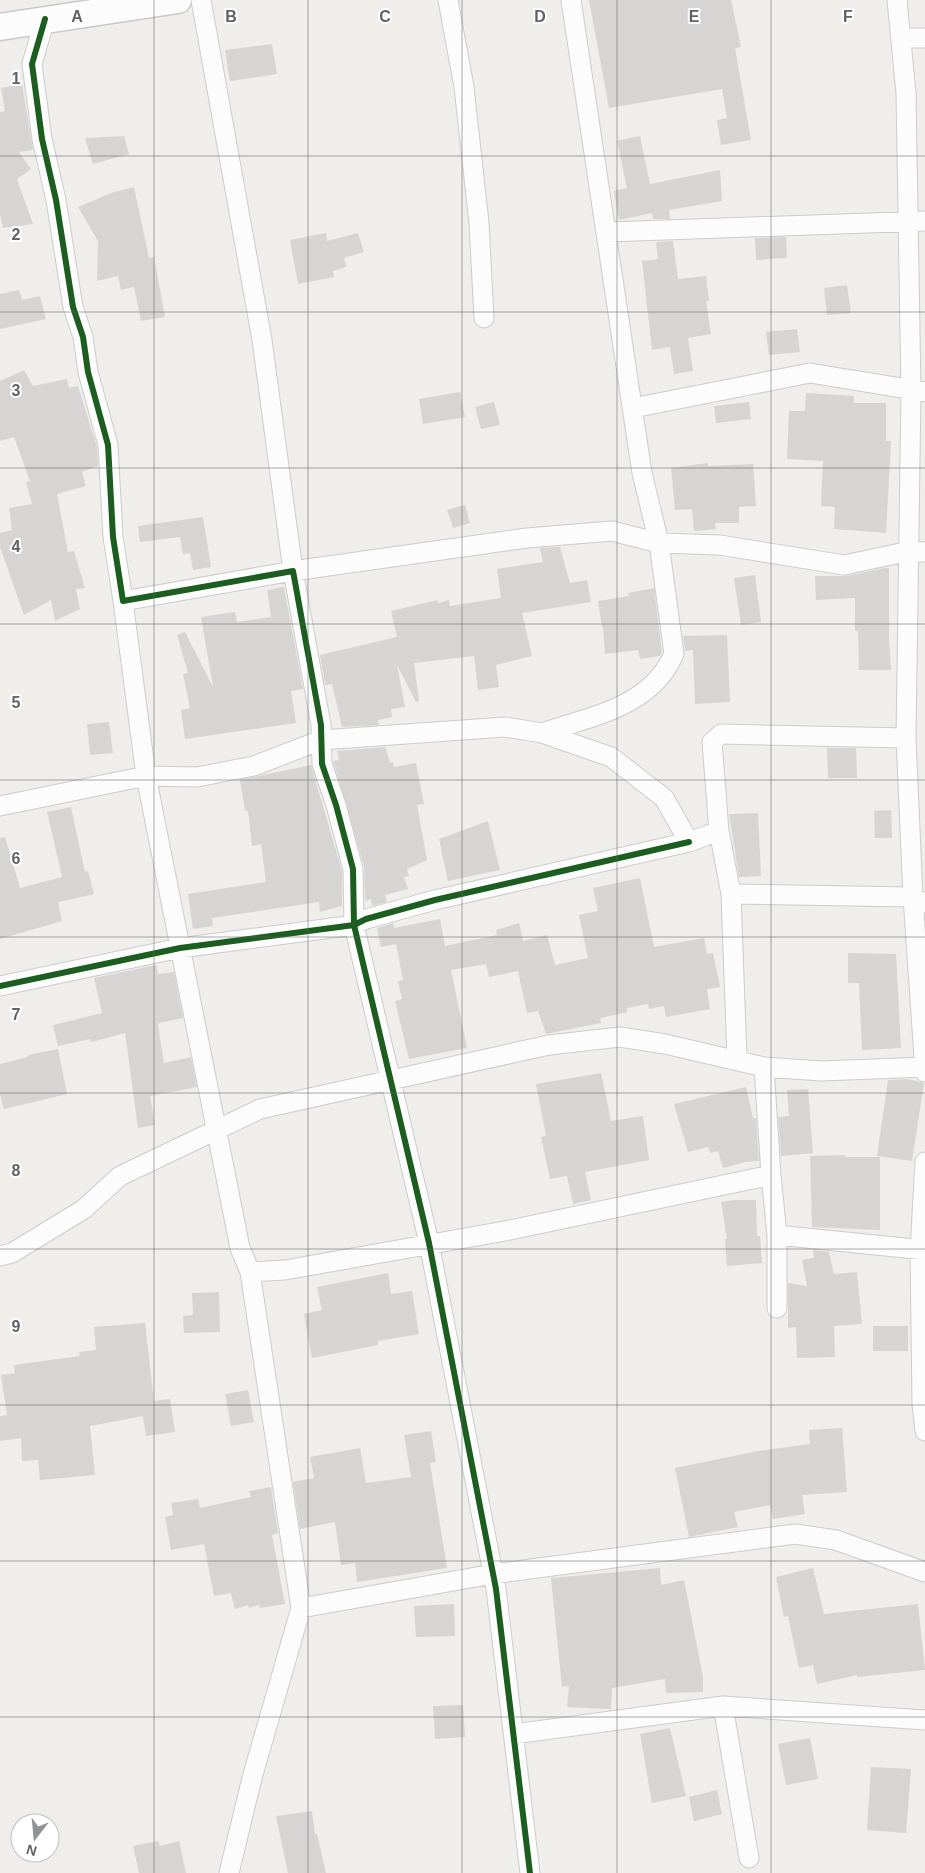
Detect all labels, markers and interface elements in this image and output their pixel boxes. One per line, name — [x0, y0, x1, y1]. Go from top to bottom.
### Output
text: A — [71, 8, 83, 25]
text: B — [225, 8, 237, 25]
text: C — [379, 8, 391, 25]
text: D — [534, 8, 546, 25]
text: E — [689, 8, 700, 25]
text: F — [843, 8, 853, 25]
text: 1 — [12, 70, 21, 87]
text: 2 — [12, 226, 21, 243]
text: 3 — [12, 382, 21, 399]
text: 4 — [12, 538, 21, 555]
text: 5 — [12, 694, 21, 711]
text: 6 — [12, 850, 21, 867]
text: 7 — [12, 1006, 21, 1023]
text: 8 — [12, 1162, 21, 1179]
text: 9 — [12, 1318, 21, 1335]
north arrow — [10, 1813, 60, 1863]
text: N — [24, 1841, 38, 1860]

